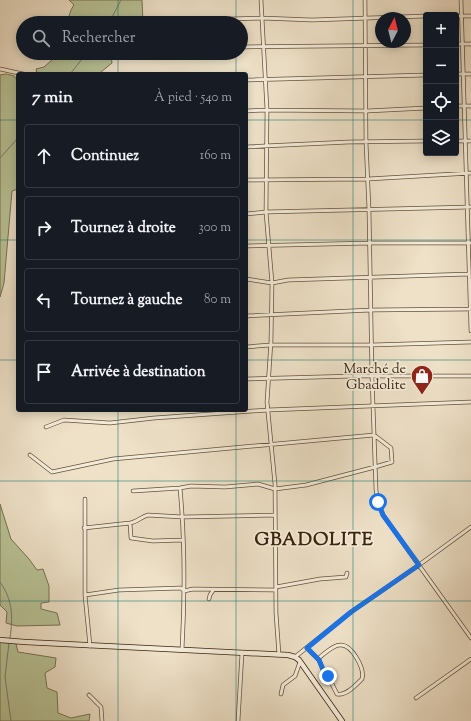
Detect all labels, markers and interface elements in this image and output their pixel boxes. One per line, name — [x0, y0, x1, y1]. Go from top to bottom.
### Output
north arrow — [375, 12, 411, 48]
map controls — [423, 12, 459, 156]
button: + — [423, 12, 459, 48]
search box — [16, 16, 248, 60]
icon: search — [30, 27, 52, 49]
text: Rechercher — [62, 28, 135, 49]
button: − — [423, 48, 459, 84]
button: locate — [423, 84, 459, 120]
text: 7 min — [32, 86, 73, 110]
text: À pied · 540 m — [154, 89, 232, 107]
button: layers — [423, 120, 459, 156]
icon: ahead — [33, 145, 55, 167]
text: Continuez — [71, 146, 139, 167]
text: 160 m — [200, 147, 231, 165]
icon: right — [33, 217, 55, 239]
text: Tournez à droite — [71, 218, 176, 239]
text: 300 m — [199, 219, 231, 237]
icon: left — [33, 289, 55, 311]
text: Tournez à gauche — [71, 290, 182, 311]
text: 80 m — [204, 291, 231, 309]
place label: Marché de Gbadolite — [343, 360, 406, 396]
icon: arrive — [33, 361, 55, 383]
text: Arrivée à destination — [71, 362, 206, 383]
shop icon: Marché de Gbadolite — [409, 363, 435, 396]
route start — [369, 493, 387, 511]
district label: GBADOLITE — [254, 528, 374, 554]
route end — [319, 667, 337, 685]

